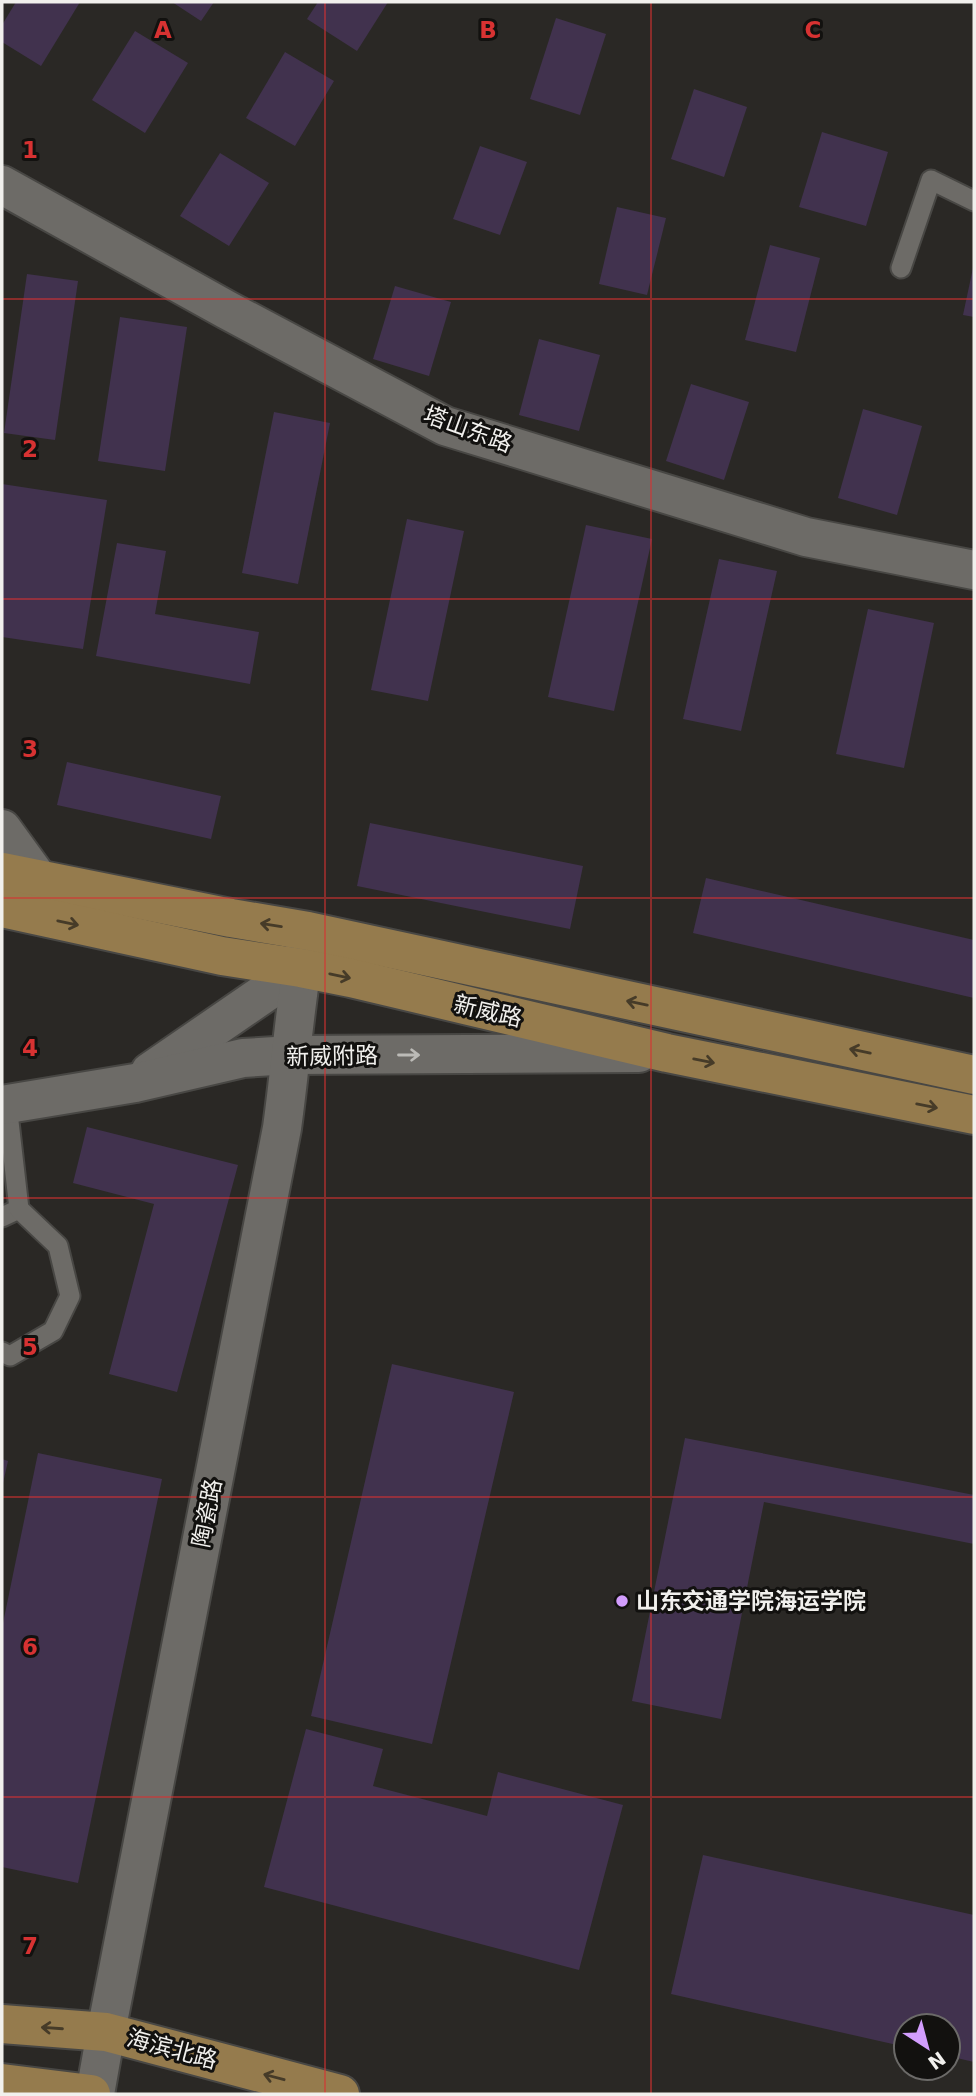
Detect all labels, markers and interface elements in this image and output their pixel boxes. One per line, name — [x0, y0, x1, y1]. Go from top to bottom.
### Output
text: A — [154, 17, 172, 43]
text: B — [479, 17, 497, 43]
text: C — [805, 17, 821, 43]
text: 1 — [22, 137, 38, 163]
street label: 塔山东路 — [420, 401, 516, 457]
text: 2 — [22, 436, 38, 462]
text: 3 — [22, 736, 38, 762]
one-way arrow — [56, 917, 79, 930]
one-way arrow — [260, 918, 283, 931]
one-way arrow — [328, 969, 351, 983]
street label: 新威路 — [451, 991, 525, 1031]
one-way arrow — [626, 995, 649, 1009]
text: 4 — [22, 1035, 38, 1061]
street label: 新威附路 — [286, 1042, 378, 1070]
one-way arrow — [849, 1043, 872, 1057]
one-way arrow — [398, 1048, 421, 1062]
one-way arrow — [692, 1054, 715, 1068]
one-way arrow — [915, 1099, 938, 1113]
text: 5 — [22, 1334, 38, 1360]
street label: 陶瓷路 — [188, 1477, 226, 1549]
place label: 山东交通学院海运学院 — [636, 1588, 866, 1614]
marker: 山东交通学院海运学院 — [614, 1593, 630, 1609]
text: 6 — [22, 1634, 38, 1660]
text: 7 — [22, 1933, 38, 1959]
north arrow — [892, 2012, 962, 2082]
one-way arrow — [42, 2021, 64, 2034]
street label: 海滨北路 — [124, 2025, 220, 2073]
text: N — [924, 2047, 950, 2074]
one-way arrow — [263, 2069, 285, 2082]

